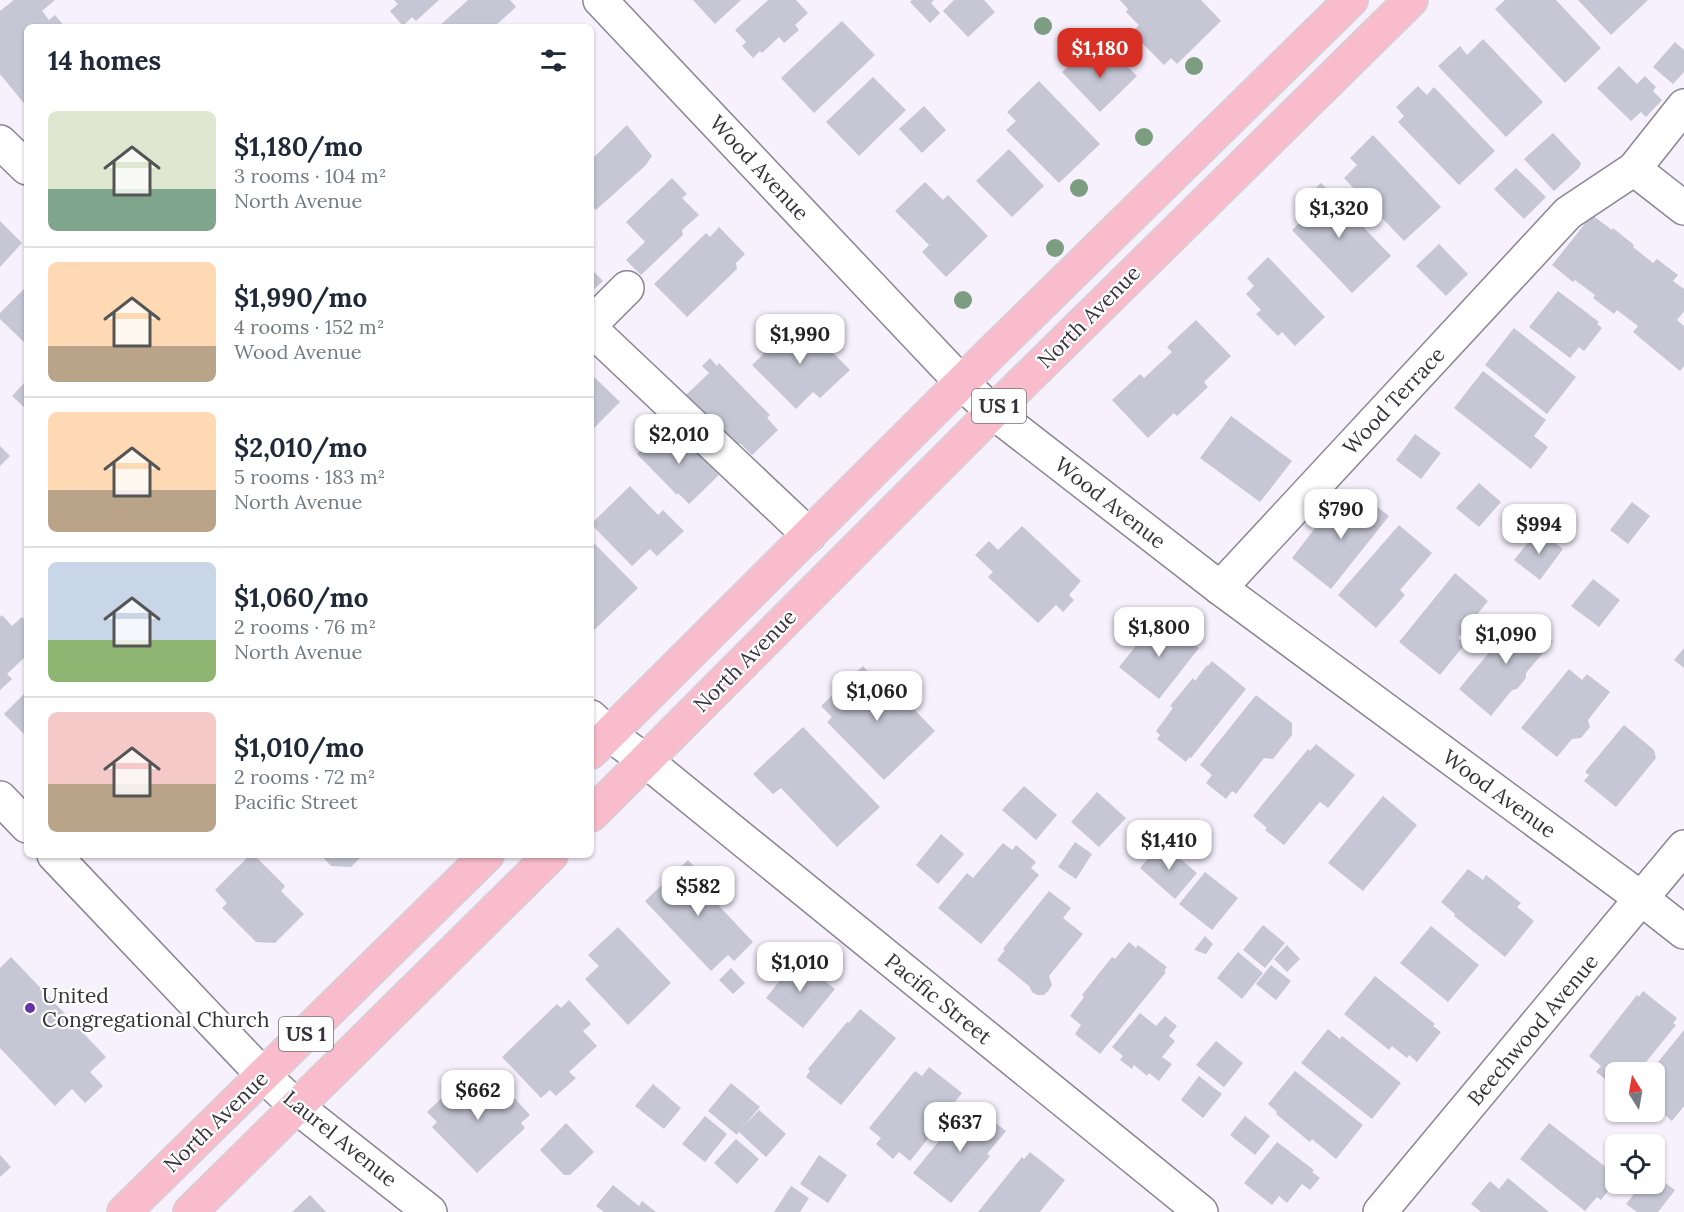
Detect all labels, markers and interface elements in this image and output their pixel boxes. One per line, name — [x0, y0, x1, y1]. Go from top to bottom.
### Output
pin: $1,180 — [1051, 28, 1149, 79]
text: $1,180 — [1071, 35, 1129, 60]
text: 14 homes — [48, 44, 161, 77]
icon: filters — [537, 44, 570, 77]
street label: Wood Avenue — [704, 109, 815, 226]
text: $1,180/mo — [234, 130, 363, 163]
icon: home — [96, 135, 168, 207]
text: 3 rooms · 104 m² — [234, 163, 386, 188]
text: North Avenue — [234, 188, 362, 213]
pin: $1,320 — [1290, 188, 1388, 239]
text: $1,320 — [1309, 195, 1369, 220]
street label: North Avenue — [1031, 259, 1146, 374]
text: $1,990/mo — [234, 281, 367, 314]
icon: home — [96, 286, 168, 358]
text: 4 rooms · 152 m² — [234, 314, 384, 339]
pin: $1,990 — [751, 314, 849, 365]
text: $1,990 — [770, 321, 830, 346]
text: Wood Avenue — [234, 339, 362, 364]
street label: Wood Terrace — [1337, 341, 1451, 460]
road number: US 1 — [972, 389, 1026, 423]
pin: $2,010 — [630, 414, 728, 465]
text: $2,010 — [649, 421, 709, 446]
text: $2,010/mo — [234, 431, 367, 464]
icon: home — [96, 436, 168, 508]
street label: Wood Avenue — [1049, 451, 1171, 554]
text: 5 rooms · 183 m² — [234, 464, 385, 489]
text: North Avenue — [234, 489, 362, 514]
pin: $790 — [1305, 489, 1377, 540]
text: $790 — [1318, 496, 1364, 521]
pin: $994 — [1503, 504, 1575, 555]
text: $994 — [1516, 511, 1562, 536]
text: $1,060/mo — [234, 581, 368, 614]
icon: home — [96, 586, 168, 658]
street label: North Avenue — [687, 603, 802, 718]
pin: $1,800 — [1110, 607, 1208, 658]
text: 2 rooms · 76 m² — [234, 614, 376, 639]
text: $1,800 — [1128, 614, 1190, 639]
pin: $1,090 — [1457, 614, 1555, 665]
text: $1,090 — [1475, 621, 1537, 646]
text: North Avenue — [234, 639, 362, 664]
pin: $1,060 — [828, 671, 926, 722]
text: $1,060 — [846, 678, 908, 703]
text: $1,010/mo — [234, 731, 364, 764]
icon: home — [96, 736, 168, 808]
street label: Wood Avenue — [1437, 743, 1561, 844]
text: 2 rooms · 72 m² — [234, 764, 375, 789]
text: Pacific Street — [234, 789, 358, 814]
pin: $1,410 — [1120, 820, 1218, 871]
text: $1,410 — [1141, 827, 1197, 852]
pin: $582 — [662, 866, 734, 917]
text: $582 — [676, 873, 720, 898]
pin: $1,010 — [751, 942, 849, 993]
street label: Pacific Street — [879, 947, 998, 1050]
street label: Beechwood Avenue — [1461, 948, 1604, 1111]
text: $1,010 — [771, 949, 829, 974]
place label: United Congregational Church — [42, 982, 270, 1033]
marker: United Congregational Church — [23, 1001, 37, 1015]
road number: US 1 — [279, 1017, 333, 1051]
north arrow — [1605, 1062, 1665, 1122]
map controls — [1605, 1062, 1665, 1194]
street label: North Avenue — [158, 1065, 274, 1178]
pin: $662 — [442, 1070, 514, 1121]
text: $662 — [455, 1077, 501, 1102]
street label: Laurel Avenue — [278, 1084, 403, 1193]
pin: $637 — [924, 1102, 996, 1153]
text: $637 — [938, 1109, 982, 1134]
button: locate — [1605, 1134, 1665, 1194]

